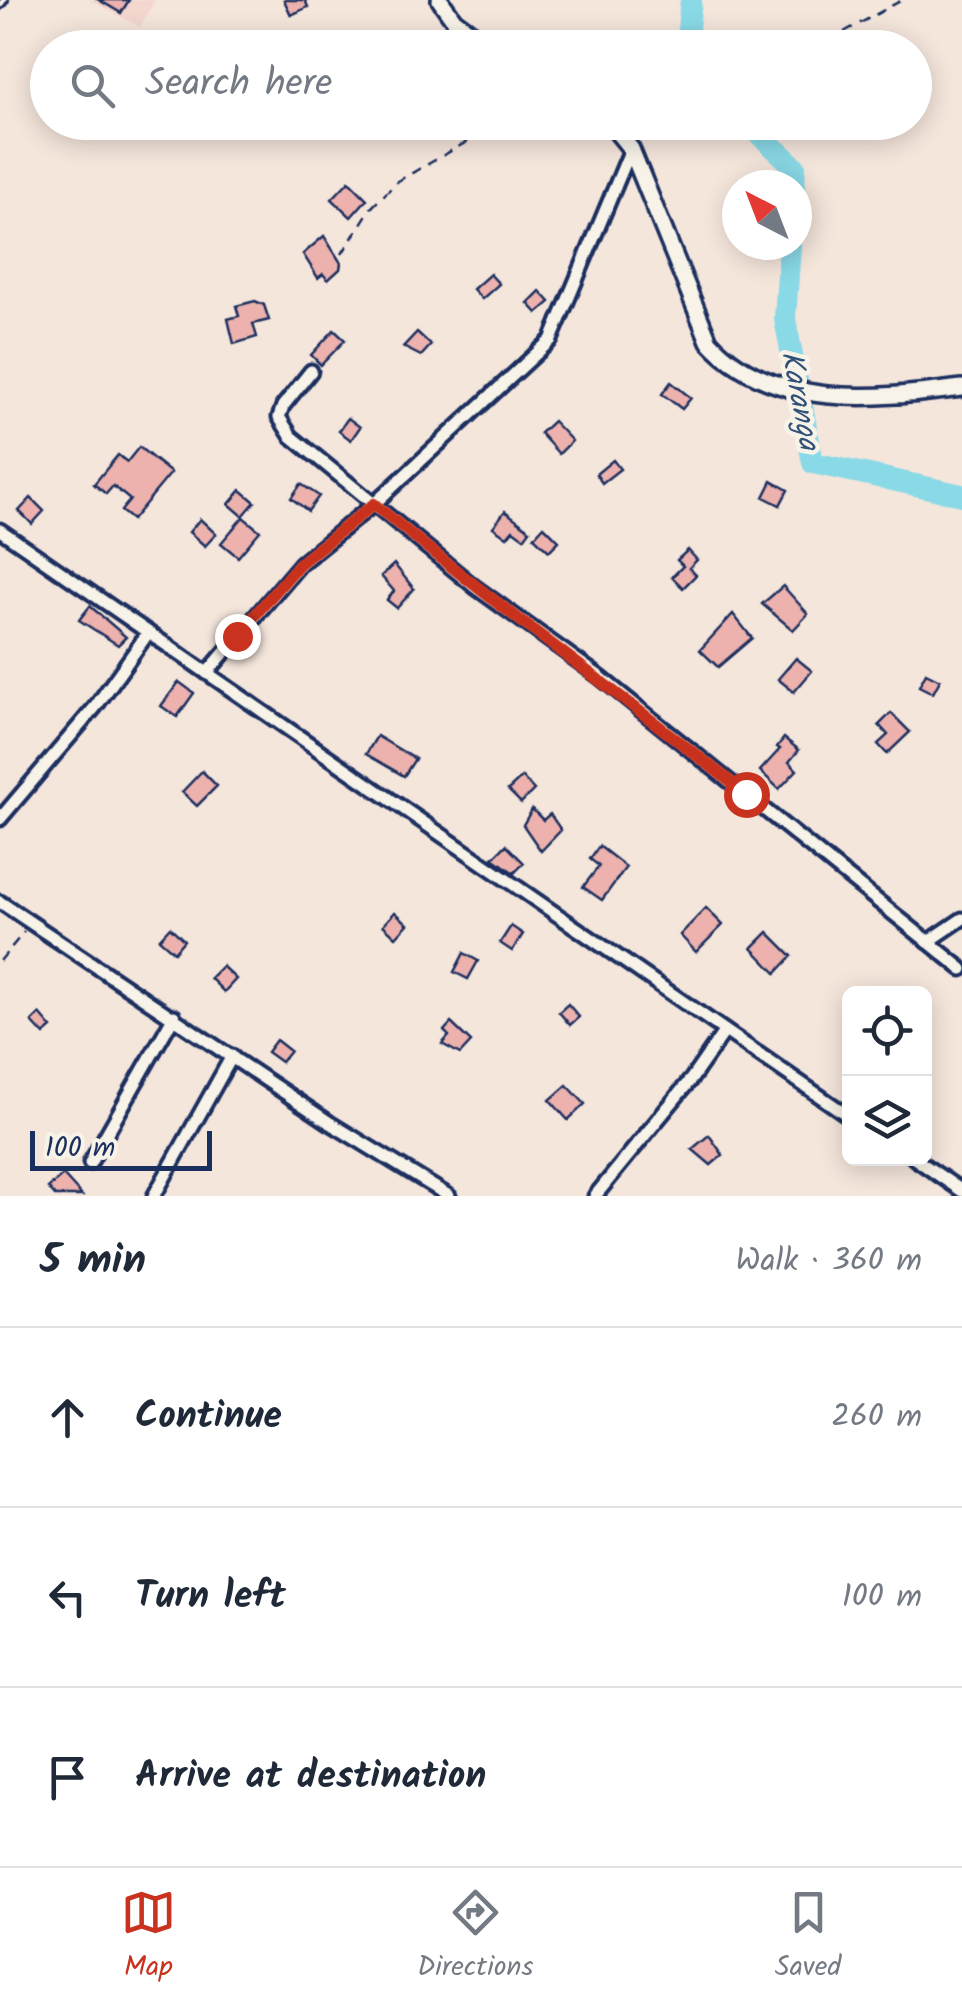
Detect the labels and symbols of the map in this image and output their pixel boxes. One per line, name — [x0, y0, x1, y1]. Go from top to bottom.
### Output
north arrow — [722, 170, 812, 260]
water label: Karanga — [766, 347, 833, 456]
route end — [215, 614, 261, 660]
route start — [724, 772, 770, 818]
scale bar — [30, 1126, 212, 1170]

